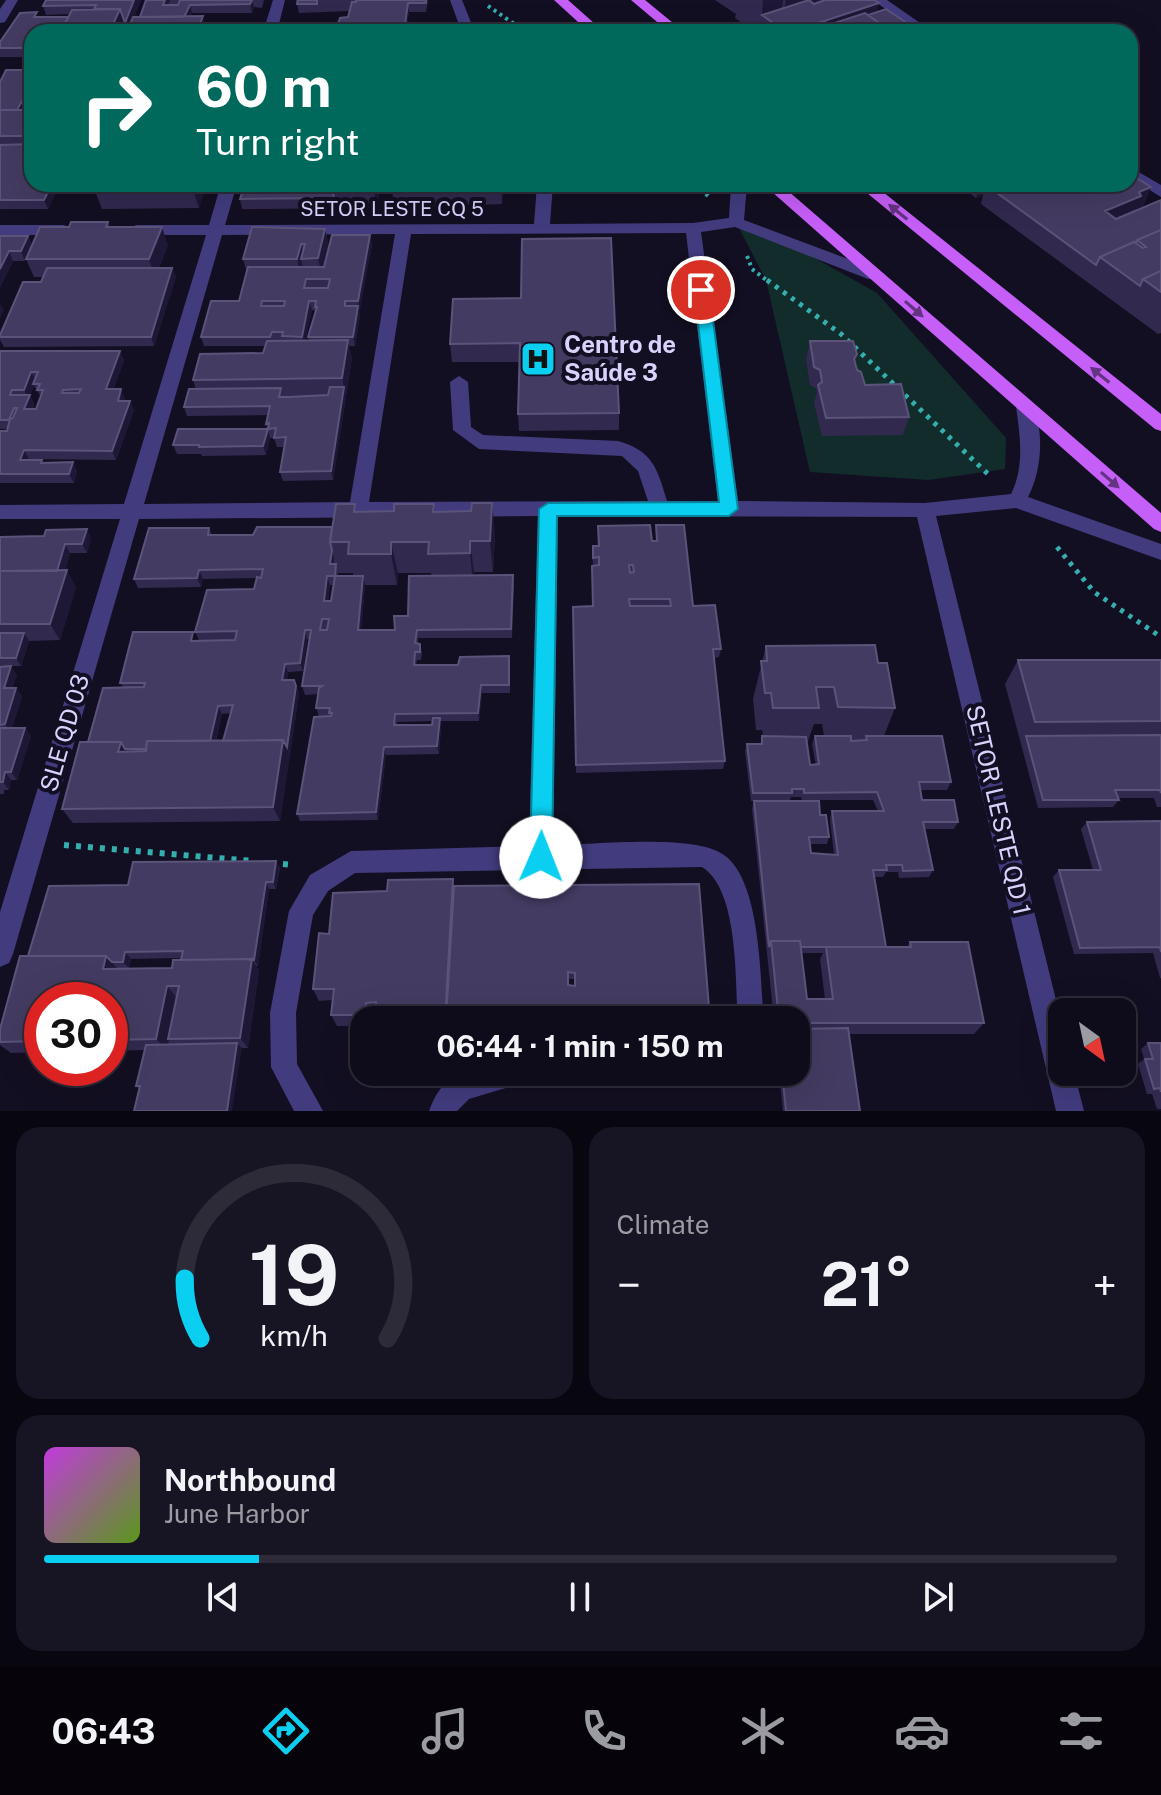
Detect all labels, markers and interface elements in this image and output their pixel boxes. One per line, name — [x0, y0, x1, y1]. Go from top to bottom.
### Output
text: 60 m — [196, 54, 332, 120]
icon: right — [64, 56, 168, 160]
text: Turn right — [196, 121, 359, 163]
street label: SETOR LESTE CQ 5 — [300, 197, 484, 221]
one-way arrow — [888, 204, 908, 220]
pin — [667, 256, 735, 324]
icon: arrive — [679, 268, 723, 312]
one-way arrow — [903, 300, 923, 317]
place label: Centro de Saúde 3 — [564, 330, 676, 386]
hospital icon: Centro de Saúde 3 — [519, 340, 557, 378]
one-way arrow — [1091, 367, 1111, 384]
one-way arrow — [1100, 471, 1120, 488]
street label: SLE QD 03 — [34, 671, 94, 795]
street label: SETOR LESTE QD 1 — [961, 702, 1037, 918]
position arrow — [499, 815, 583, 899]
speed limit sign: 30 — [24, 982, 128, 1086]
north arrow — [1048, 998, 1136, 1086]
map controls — [1048, 998, 1136, 1086]
text: 06:44 · 1 min · 150 m — [436, 1028, 724, 1064]
text: Climate — [617, 1209, 710, 1240]
text: 19 — [249, 1226, 339, 1324]
text: 21° — [821, 1249, 913, 1320]
text: − — [617, 1259, 641, 1311]
text: + — [1093, 1259, 1117, 1311]
text: km/h — [261, 1319, 328, 1352]
text: Northbound — [164, 1462, 336, 1498]
text: June Harbor — [164, 1498, 310, 1529]
icon: previous — [201, 1575, 245, 1619]
icon: pause — [558, 1575, 602, 1619]
icon: next — [916, 1575, 960, 1619]
icon: directions — [258, 1703, 314, 1759]
icon: music — [417, 1703, 473, 1759]
icon: phone — [576, 1703, 632, 1759]
icon: climate — [735, 1703, 791, 1759]
icon: car — [894, 1703, 950, 1759]
icon: filters — [1053, 1703, 1109, 1759]
text: 06:43 — [51, 1710, 156, 1752]

